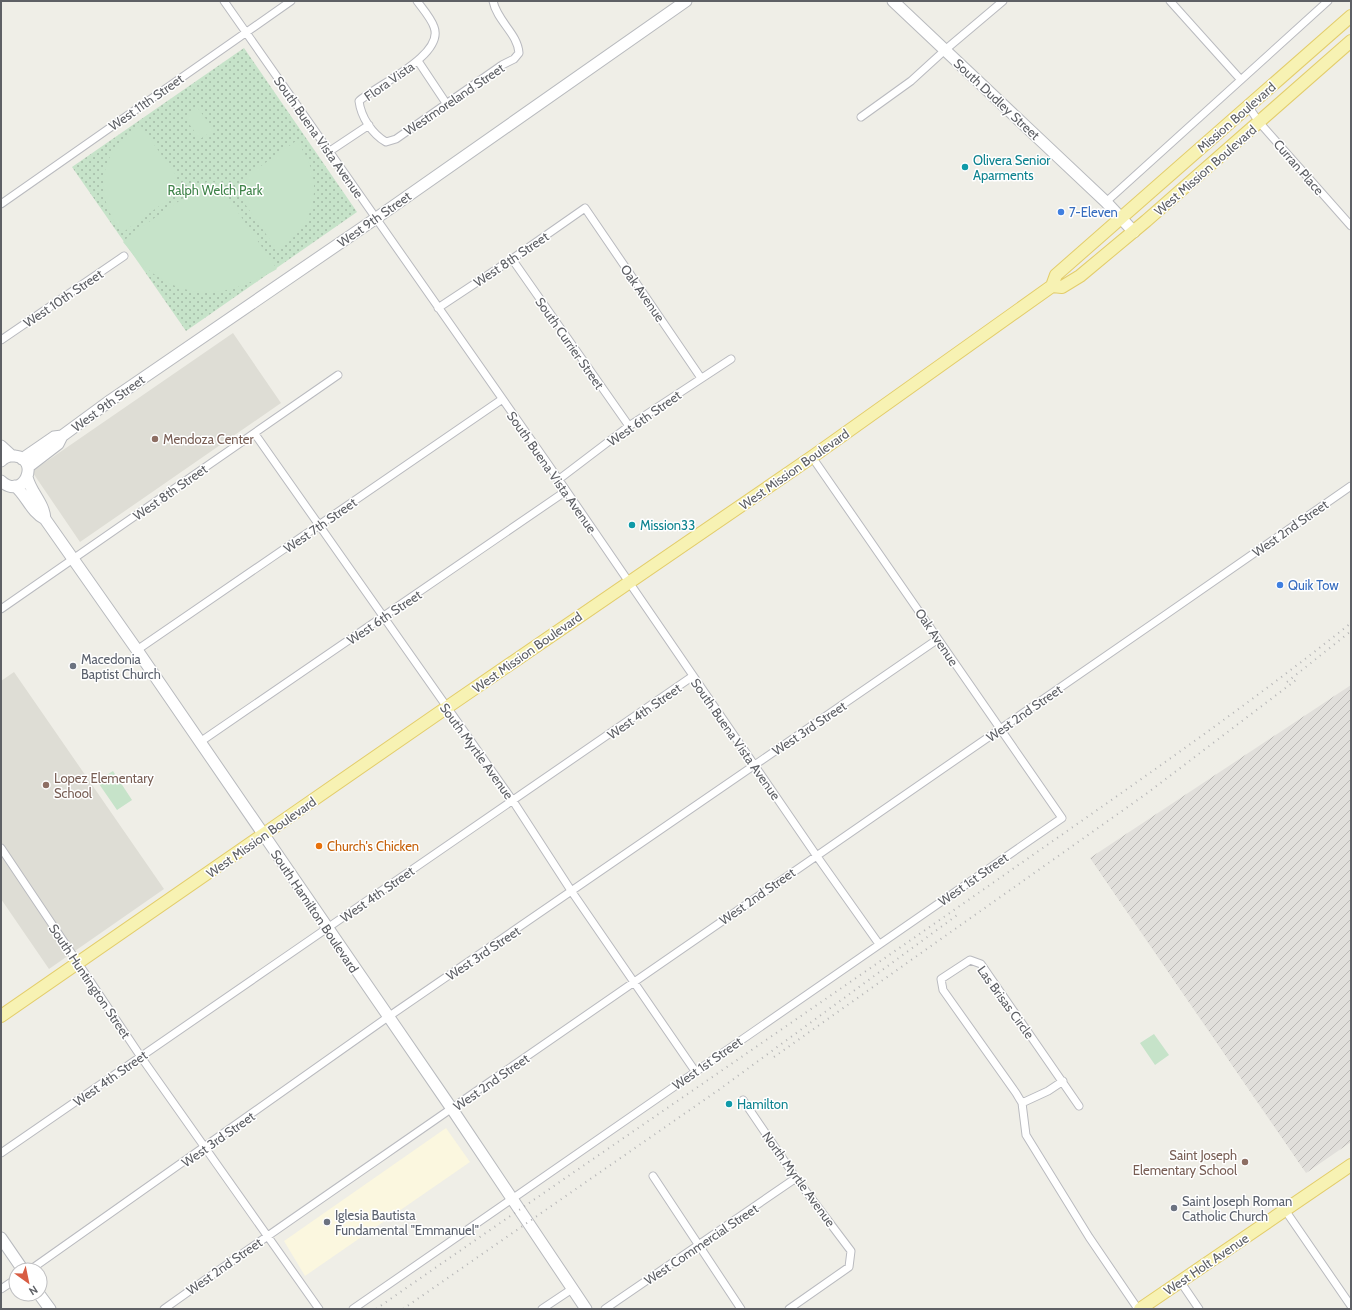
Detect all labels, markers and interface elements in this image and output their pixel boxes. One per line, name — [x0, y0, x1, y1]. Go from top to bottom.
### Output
street label: South Dudley Street — [951, 55, 1044, 143]
street label: Flora Vista — [361, 58, 418, 104]
street label: Westmoreland Street — [401, 59, 508, 138]
street label: West 11th Street — [106, 70, 187, 134]
street label: South Buena Vista Avenue — [271, 73, 367, 201]
street label: Mission Boulevard — [1193, 78, 1279, 156]
street label: West Mission Boulevard — [1151, 121, 1259, 219]
street label: Curran Place — [1271, 136, 1328, 198]
place label: Olivera Senior Aparments — [973, 152, 1051, 183]
marker: Olivera Senior Aparments — [960, 162, 970, 172]
park label: Ralph Welch Park — [167, 182, 263, 198]
street label: West 9th Street — [334, 187, 414, 250]
place label: 7-Eleven — [1069, 204, 1118, 220]
marker: 7-Eleven — [1056, 207, 1066, 217]
street label: West 8th Street — [471, 228, 552, 290]
street label: Oak Avenue — [617, 261, 669, 325]
street label: West 10th Street — [20, 265, 106, 330]
street label: South Currier Street — [532, 294, 608, 393]
street label: West 9th Street — [68, 371, 148, 435]
street label: West 6th Street — [604, 386, 684, 449]
street label: South Buena Vista Avenue — [504, 408, 600, 536]
street label: West Mission Boulevard — [736, 425, 852, 513]
place label: Mendoza Center — [163, 431, 254, 447]
marker: Mendoza Center — [150, 434, 160, 444]
street label: West 8th Street — [130, 460, 211, 523]
street label: West 7th Street — [280, 494, 360, 556]
street label: West 2nd Street — [1249, 496, 1331, 560]
place label: Mission33 — [640, 517, 695, 533]
marker: Mission33 — [627, 520, 637, 530]
place label: Quik Tow — [1288, 577, 1339, 593]
marker: Quik Tow — [1275, 580, 1285, 590]
street label: West 6th Street — [344, 586, 425, 648]
street label: Oak Avenue — [912, 605, 962, 669]
street label: West Mission Boulevard — [469, 608, 585, 696]
place label: Macedonia Baptist Church — [81, 651, 161, 682]
marker: Macedonia Baptist Church — [68, 661, 78, 671]
street label: South Buena Vista Avenue — [688, 675, 784, 803]
street label: West 4th Street — [604, 679, 684, 742]
street label: West 2nd Street — [983, 681, 1065, 745]
street label: West 3rd Street — [769, 697, 849, 759]
street label: South Myrtle Avenue — [437, 700, 517, 803]
place label: Lopez Elementary School — [54, 770, 154, 801]
marker: Lopez Elementary School — [41, 780, 51, 790]
street label: West Mission Boulevard — [203, 793, 319, 881]
place label: Church's Chicken — [327, 838, 419, 854]
marker: Church's Chicken — [314, 841, 324, 851]
street label: South Hamilton Boulevard — [268, 846, 362, 976]
street label: West 1st Street — [935, 849, 1011, 909]
street label: West 4th Street — [337, 862, 417, 925]
street label: West 2nd Street — [716, 864, 798, 928]
street label: South Huntington Street — [46, 921, 135, 1042]
street label: West 3rd Street — [443, 922, 523, 984]
street label: Las Brisas Circle — [974, 962, 1038, 1042]
street label: West 1st Street — [669, 1033, 745, 1093]
street label: West 4th Street — [70, 1046, 150, 1109]
street label: West 2nd Street — [450, 1050, 532, 1114]
place label: Hamilton — [737, 1096, 788, 1112]
marker: Hamilton — [724, 1099, 734, 1109]
street label: West 3rd Street — [178, 1108, 258, 1170]
street label: North Myrtle Avenue — [759, 1128, 839, 1230]
place label: Saint Joseph Elementary School — [1133, 1147, 1237, 1178]
marker: Saint Joseph Elementary School — [1240, 1157, 1250, 1167]
place label: Saint Joseph Roman Catholic Church — [1182, 1193, 1292, 1224]
street label: West Commercial Street — [641, 1200, 761, 1288]
marker: Saint Joseph Roman Catholic Church — [1169, 1203, 1179, 1213]
place label: Iglesia Bautista Fundamental "Emmanuel" — [335, 1207, 479, 1238]
marker: Iglesia Bautista Fundamental "Emmanuel" — [322, 1217, 332, 1227]
street label: West Holt Avenue — [1161, 1230, 1252, 1298]
street label: West 2nd Street — [183, 1234, 265, 1298]
north arrow — [8, 1262, 48, 1302]
text: N — [26, 1282, 41, 1298]

